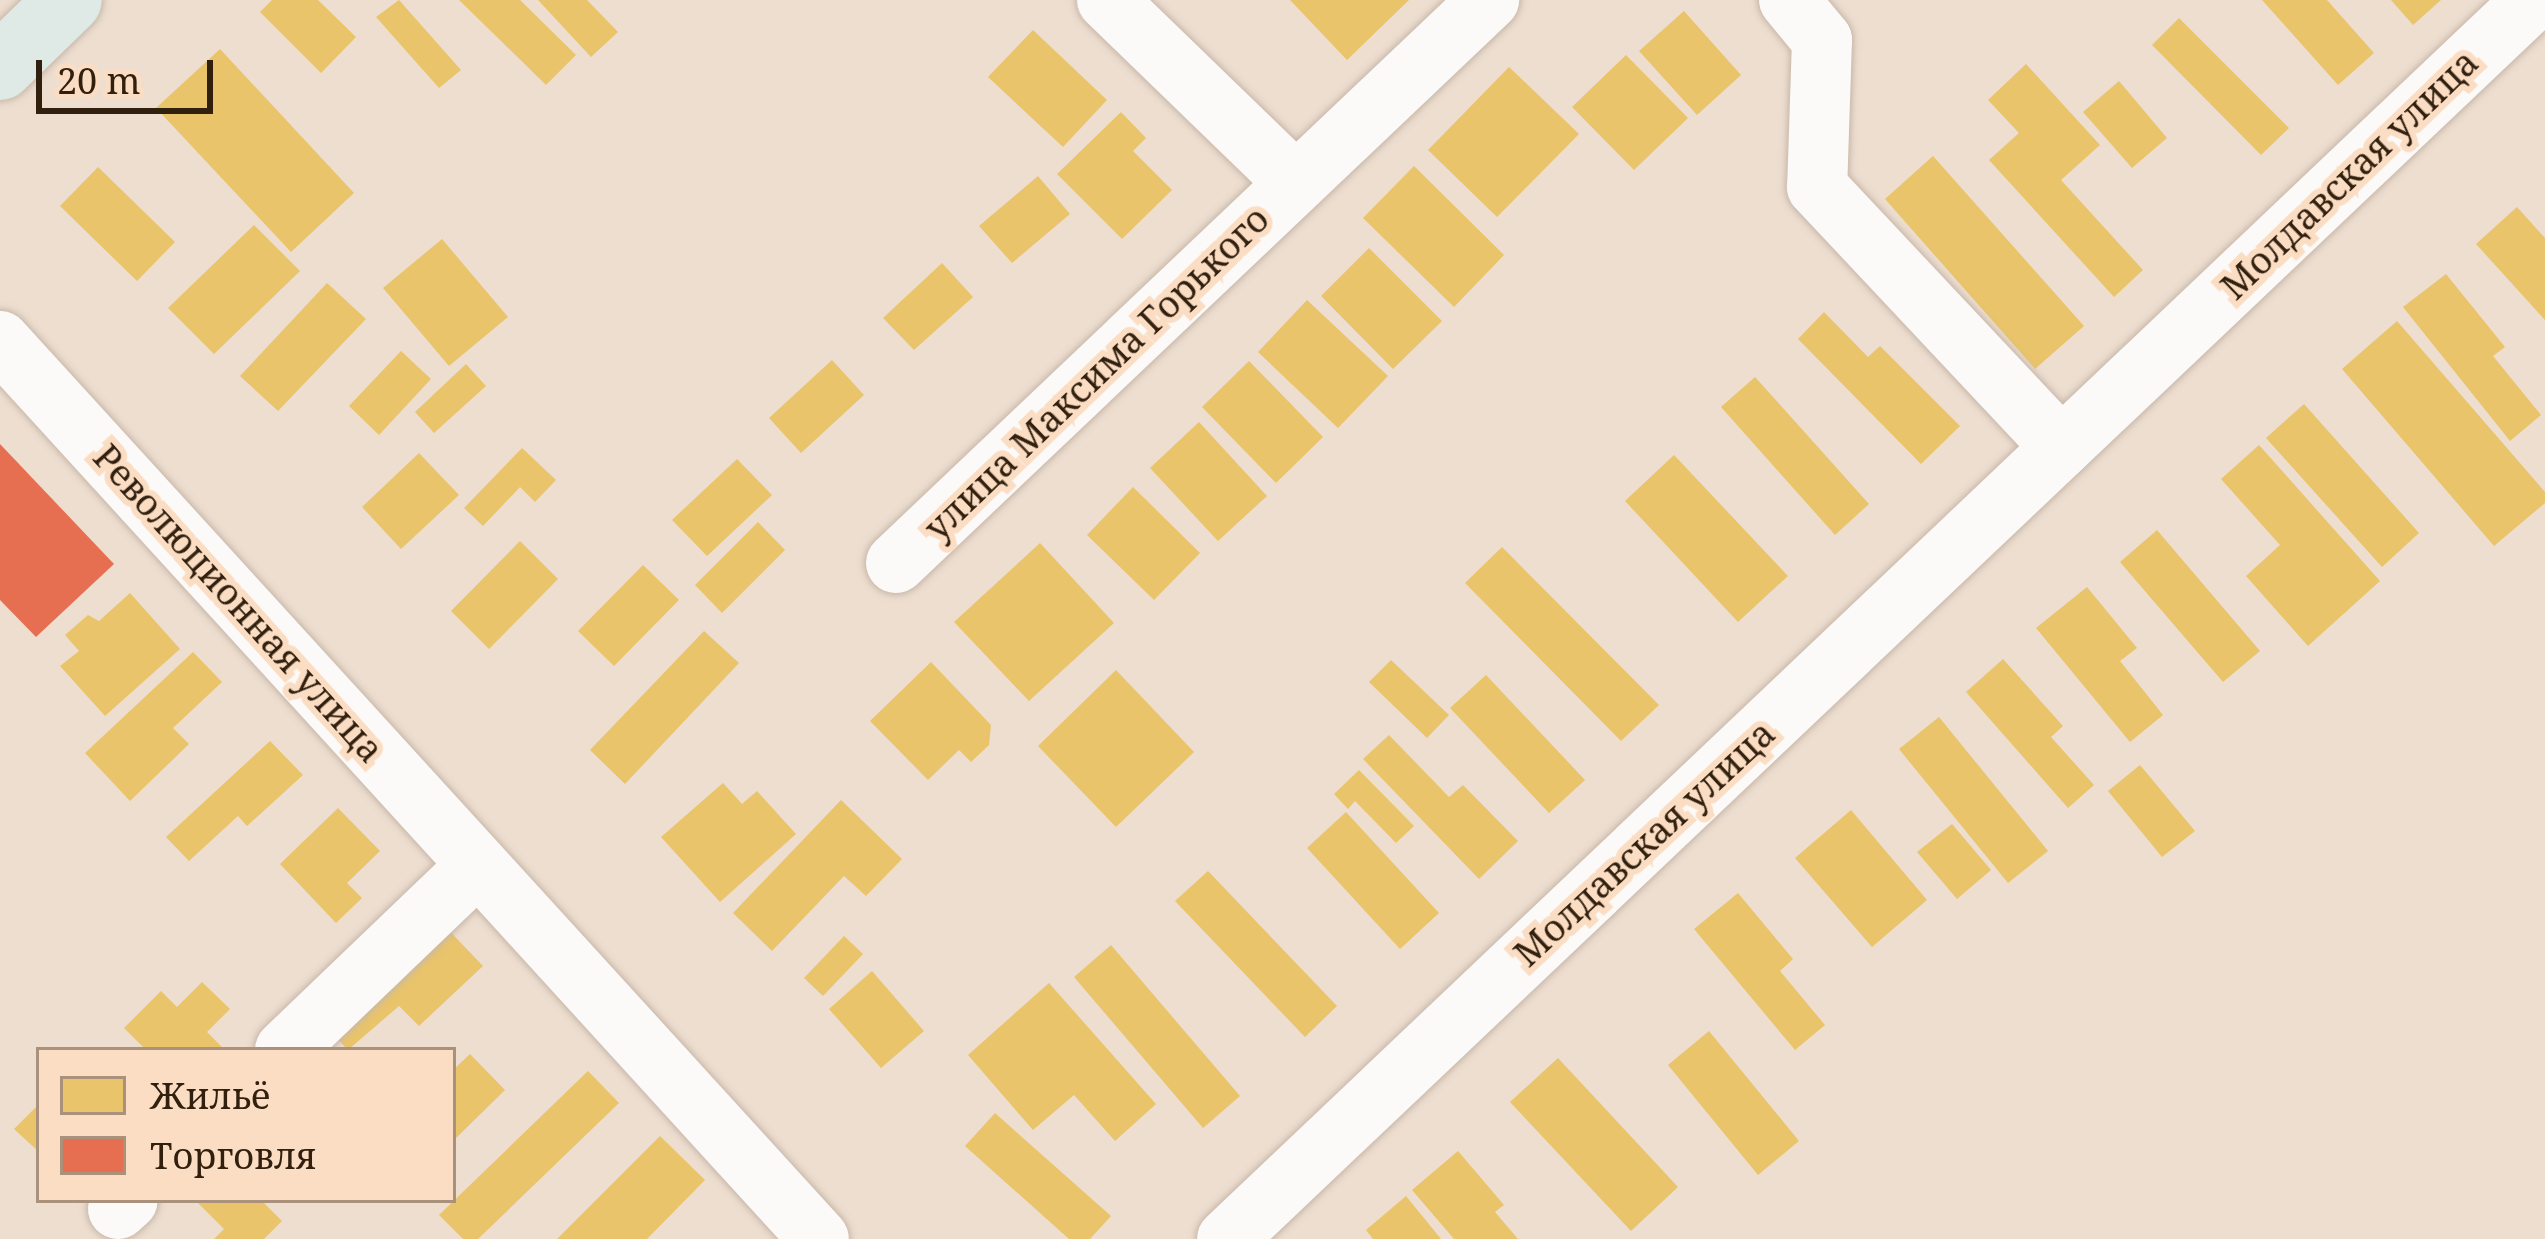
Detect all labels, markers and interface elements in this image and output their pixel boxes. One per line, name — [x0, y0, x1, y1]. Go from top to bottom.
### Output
scale bar — [42, 36, 219, 110]
street label: Молдавская улица — [2212, 40, 2486, 308]
text: 20 m — [57, 56, 141, 105]
street label: улица Максима Горького — [915, 197, 1277, 549]
street label: Революционная улица — [85, 435, 393, 771]
street label: Молдавская улица — [1505, 711, 1783, 975]
legend — [36, 1047, 456, 1203]
text: Жильё — [150, 1071, 270, 1120]
text: Торговля — [150, 1131, 317, 1180]

